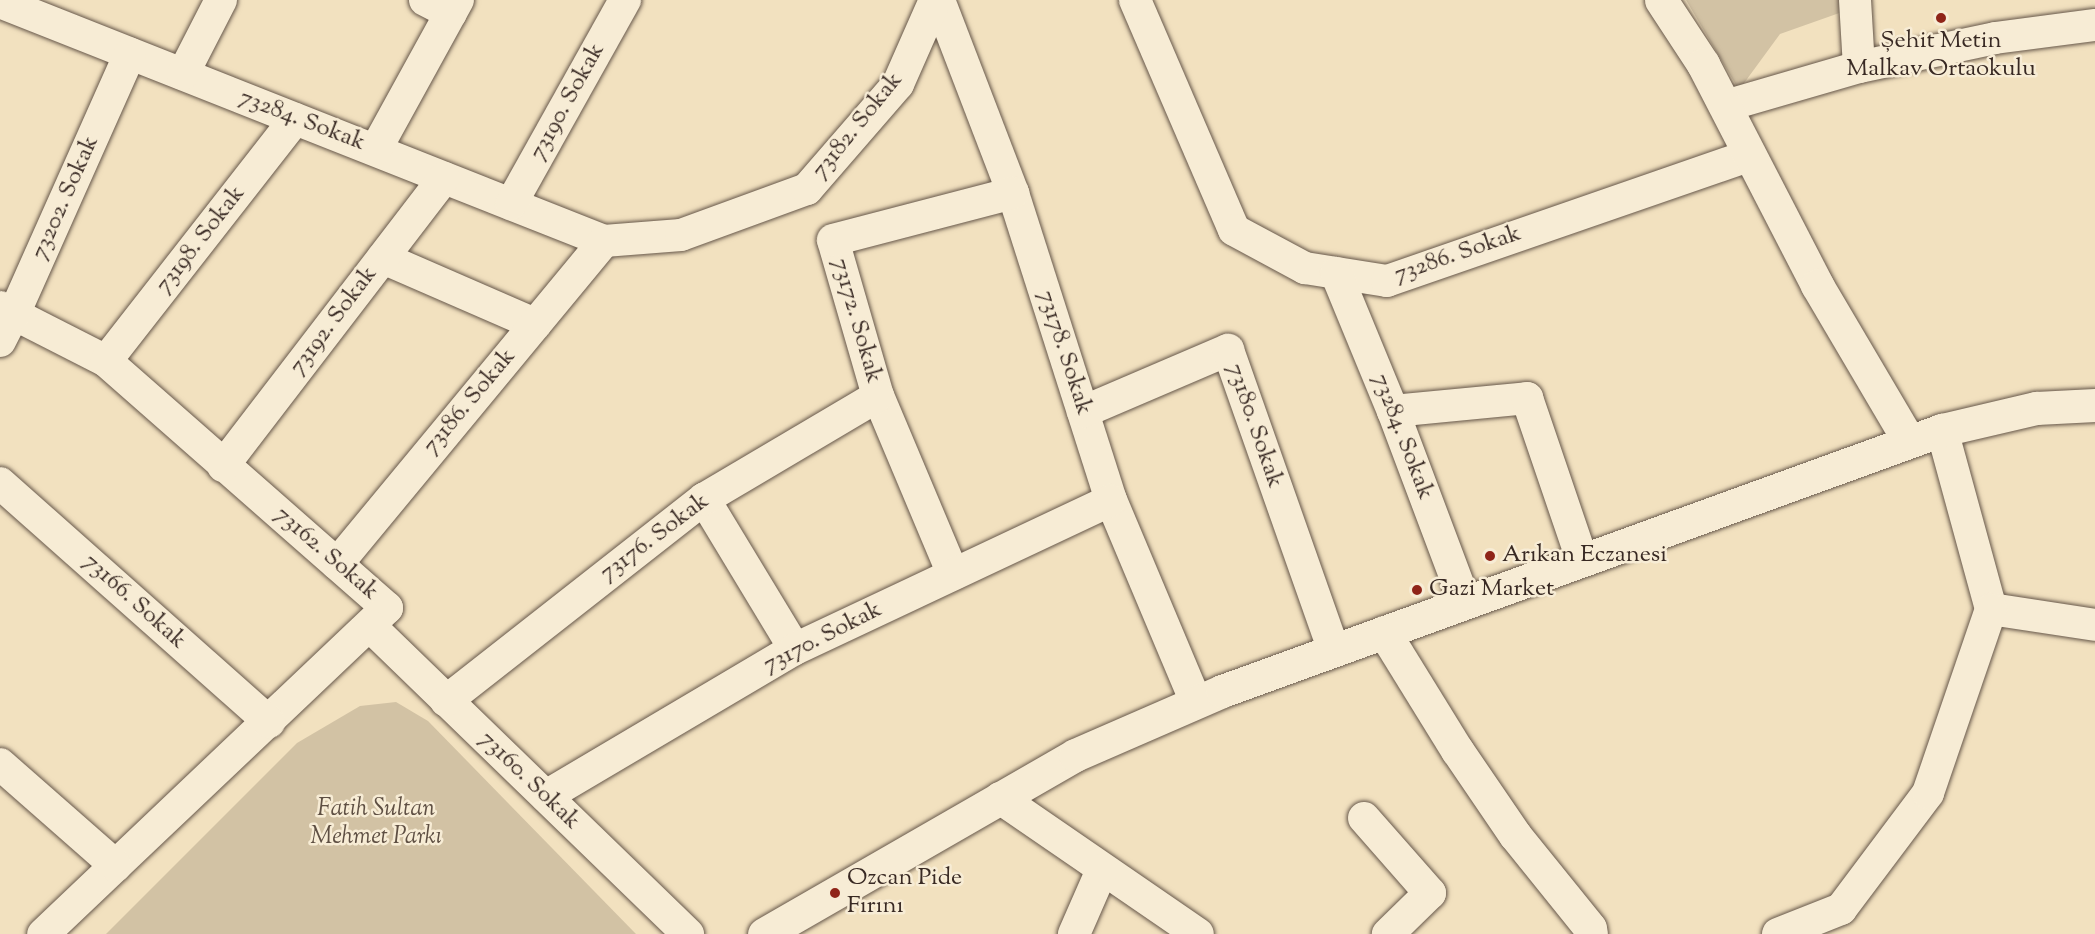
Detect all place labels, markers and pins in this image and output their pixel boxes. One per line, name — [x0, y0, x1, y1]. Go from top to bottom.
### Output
marker: Şehit Metin Malkav Ortaokulu — [1934, 11, 1948, 25]
place label: Şehit Metin Malkav Ortaokulu — [1846, 28, 2036, 84]
place label: Arıkan Eczanesi — [1502, 542, 1667, 570]
marker: Arıkan Eczanesi — [1483, 549, 1497, 563]
place label: Gazi Market — [1429, 576, 1554, 604]
marker: Gazi Market — [1410, 583, 1424, 597]
place label: Ozcan Pide Fırını — [847, 865, 962, 921]
marker: Ozcan Pide Fırını — [828, 886, 842, 900]

